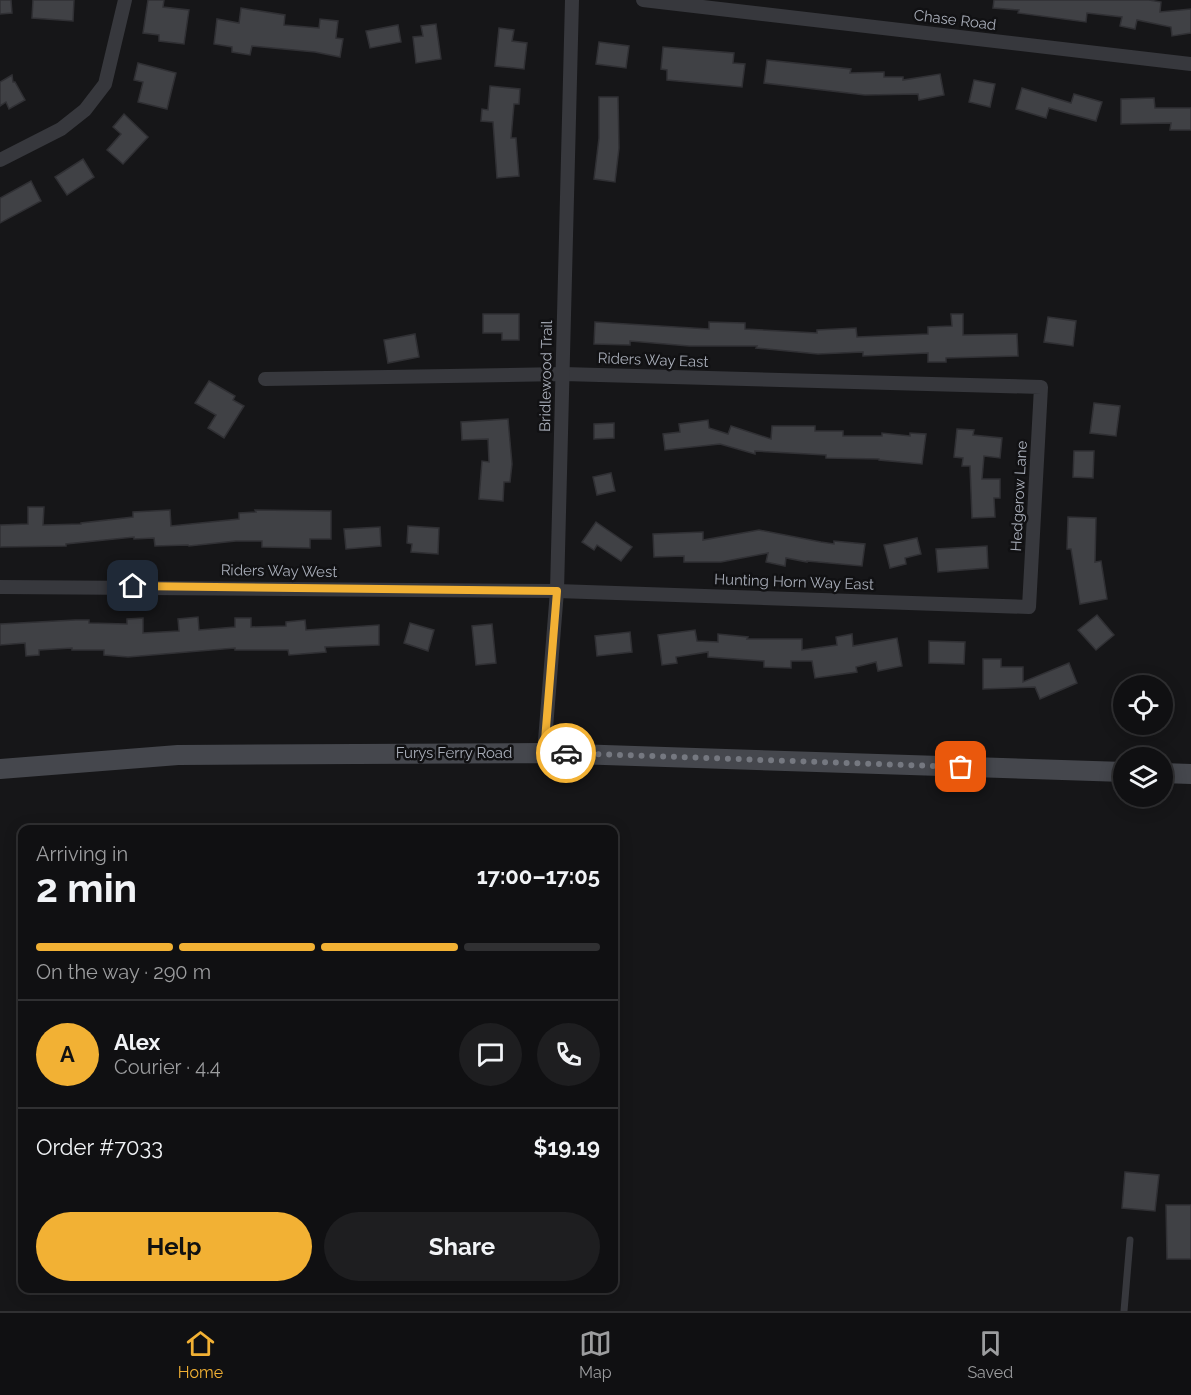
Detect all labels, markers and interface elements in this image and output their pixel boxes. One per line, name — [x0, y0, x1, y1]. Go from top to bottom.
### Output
street label: Chase Road — [913, 6, 997, 34]
street label: Bridlewood Trail — [536, 319, 556, 432]
street label: Riders Way East — [597, 349, 709, 371]
street label: Hedgerow Lane — [1007, 440, 1031, 552]
pin — [107, 560, 158, 611]
street label: Riders Way West — [221, 561, 337, 581]
icon: home — [116, 569, 149, 602]
street label: Hunting Horn Way East — [714, 570, 874, 594]
map controls — [1113, 675, 1173, 807]
button: locate — [1113, 675, 1173, 735]
courier — [536, 723, 596, 783]
icon: car — [550, 737, 583, 770]
pin — [935, 741, 986, 792]
street label: Furys Ferry Road — [396, 744, 512, 762]
button: layers — [1113, 747, 1173, 807]
icon: bag — [944, 750, 977, 783]
text: Arriving in — [36, 842, 128, 866]
text: 17:00–17:05 — [477, 863, 600, 889]
text: 2 min — [36, 865, 137, 911]
text: On the way · 290 m — [36, 960, 211, 984]
button: chat — [459, 1023, 522, 1086]
button: phone — [537, 1023, 600, 1086]
text: Alex — [114, 1029, 160, 1055]
text: A — [60, 1041, 75, 1067]
text: Courier · 4.4 — [114, 1055, 221, 1079]
text: Order #7033 — [36, 1134, 163, 1160]
text: $19.19 — [533, 1134, 600, 1160]
button: Help — [36, 1212, 312, 1281]
button: Share — [324, 1212, 600, 1281]
tab: Home — [178, 1327, 223, 1382]
tab: Map — [579, 1327, 612, 1382]
tab: Saved — [967, 1327, 1013, 1382]

